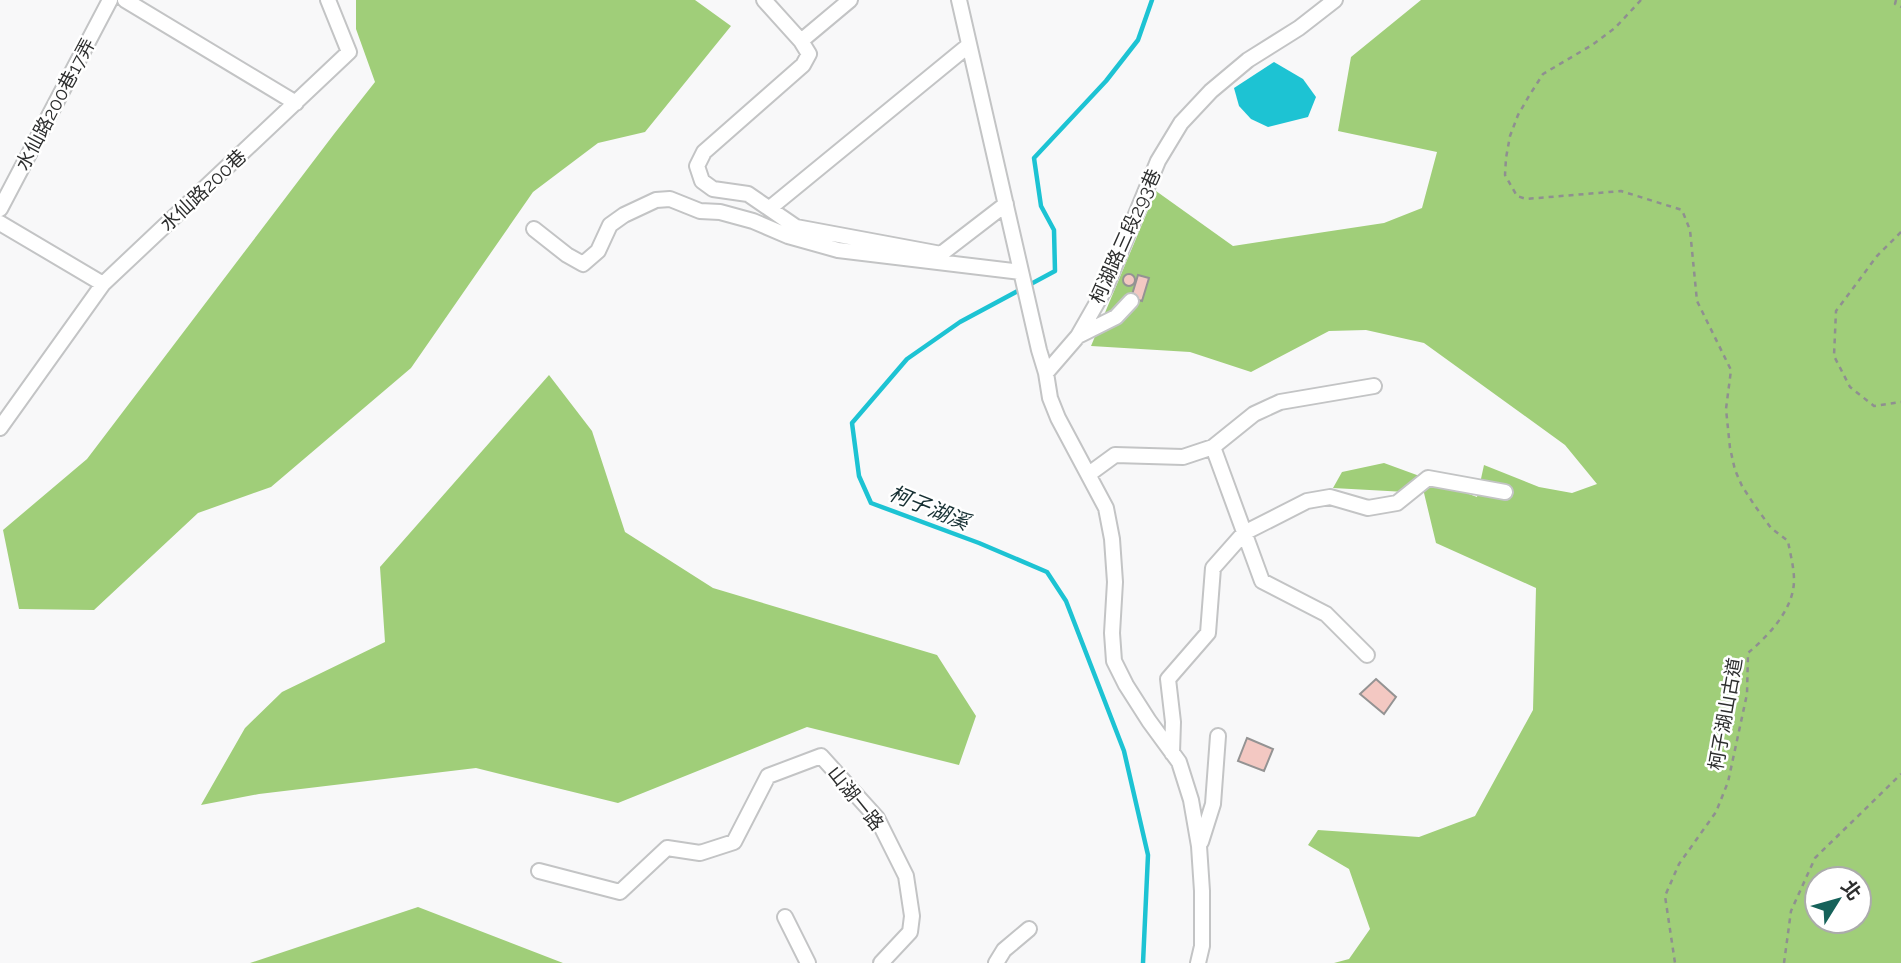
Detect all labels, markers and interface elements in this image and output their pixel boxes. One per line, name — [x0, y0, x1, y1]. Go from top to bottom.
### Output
street label: 水仙路200巷17弄 — [11, 34, 99, 174]
street label: 水仙路200巷 — [156, 145, 250, 235]
street label: 柯湖路三段293巷 — [1085, 165, 1165, 307]
water label: 柯子湖溪 — [886, 480, 976, 536]
street label: 柯子湖山古道 — [1704, 656, 1746, 772]
street label: 山湖一路 — [824, 762, 888, 834]
north arrow — [1803, 865, 1873, 935]
text: 北 — [1837, 876, 1866, 904]

